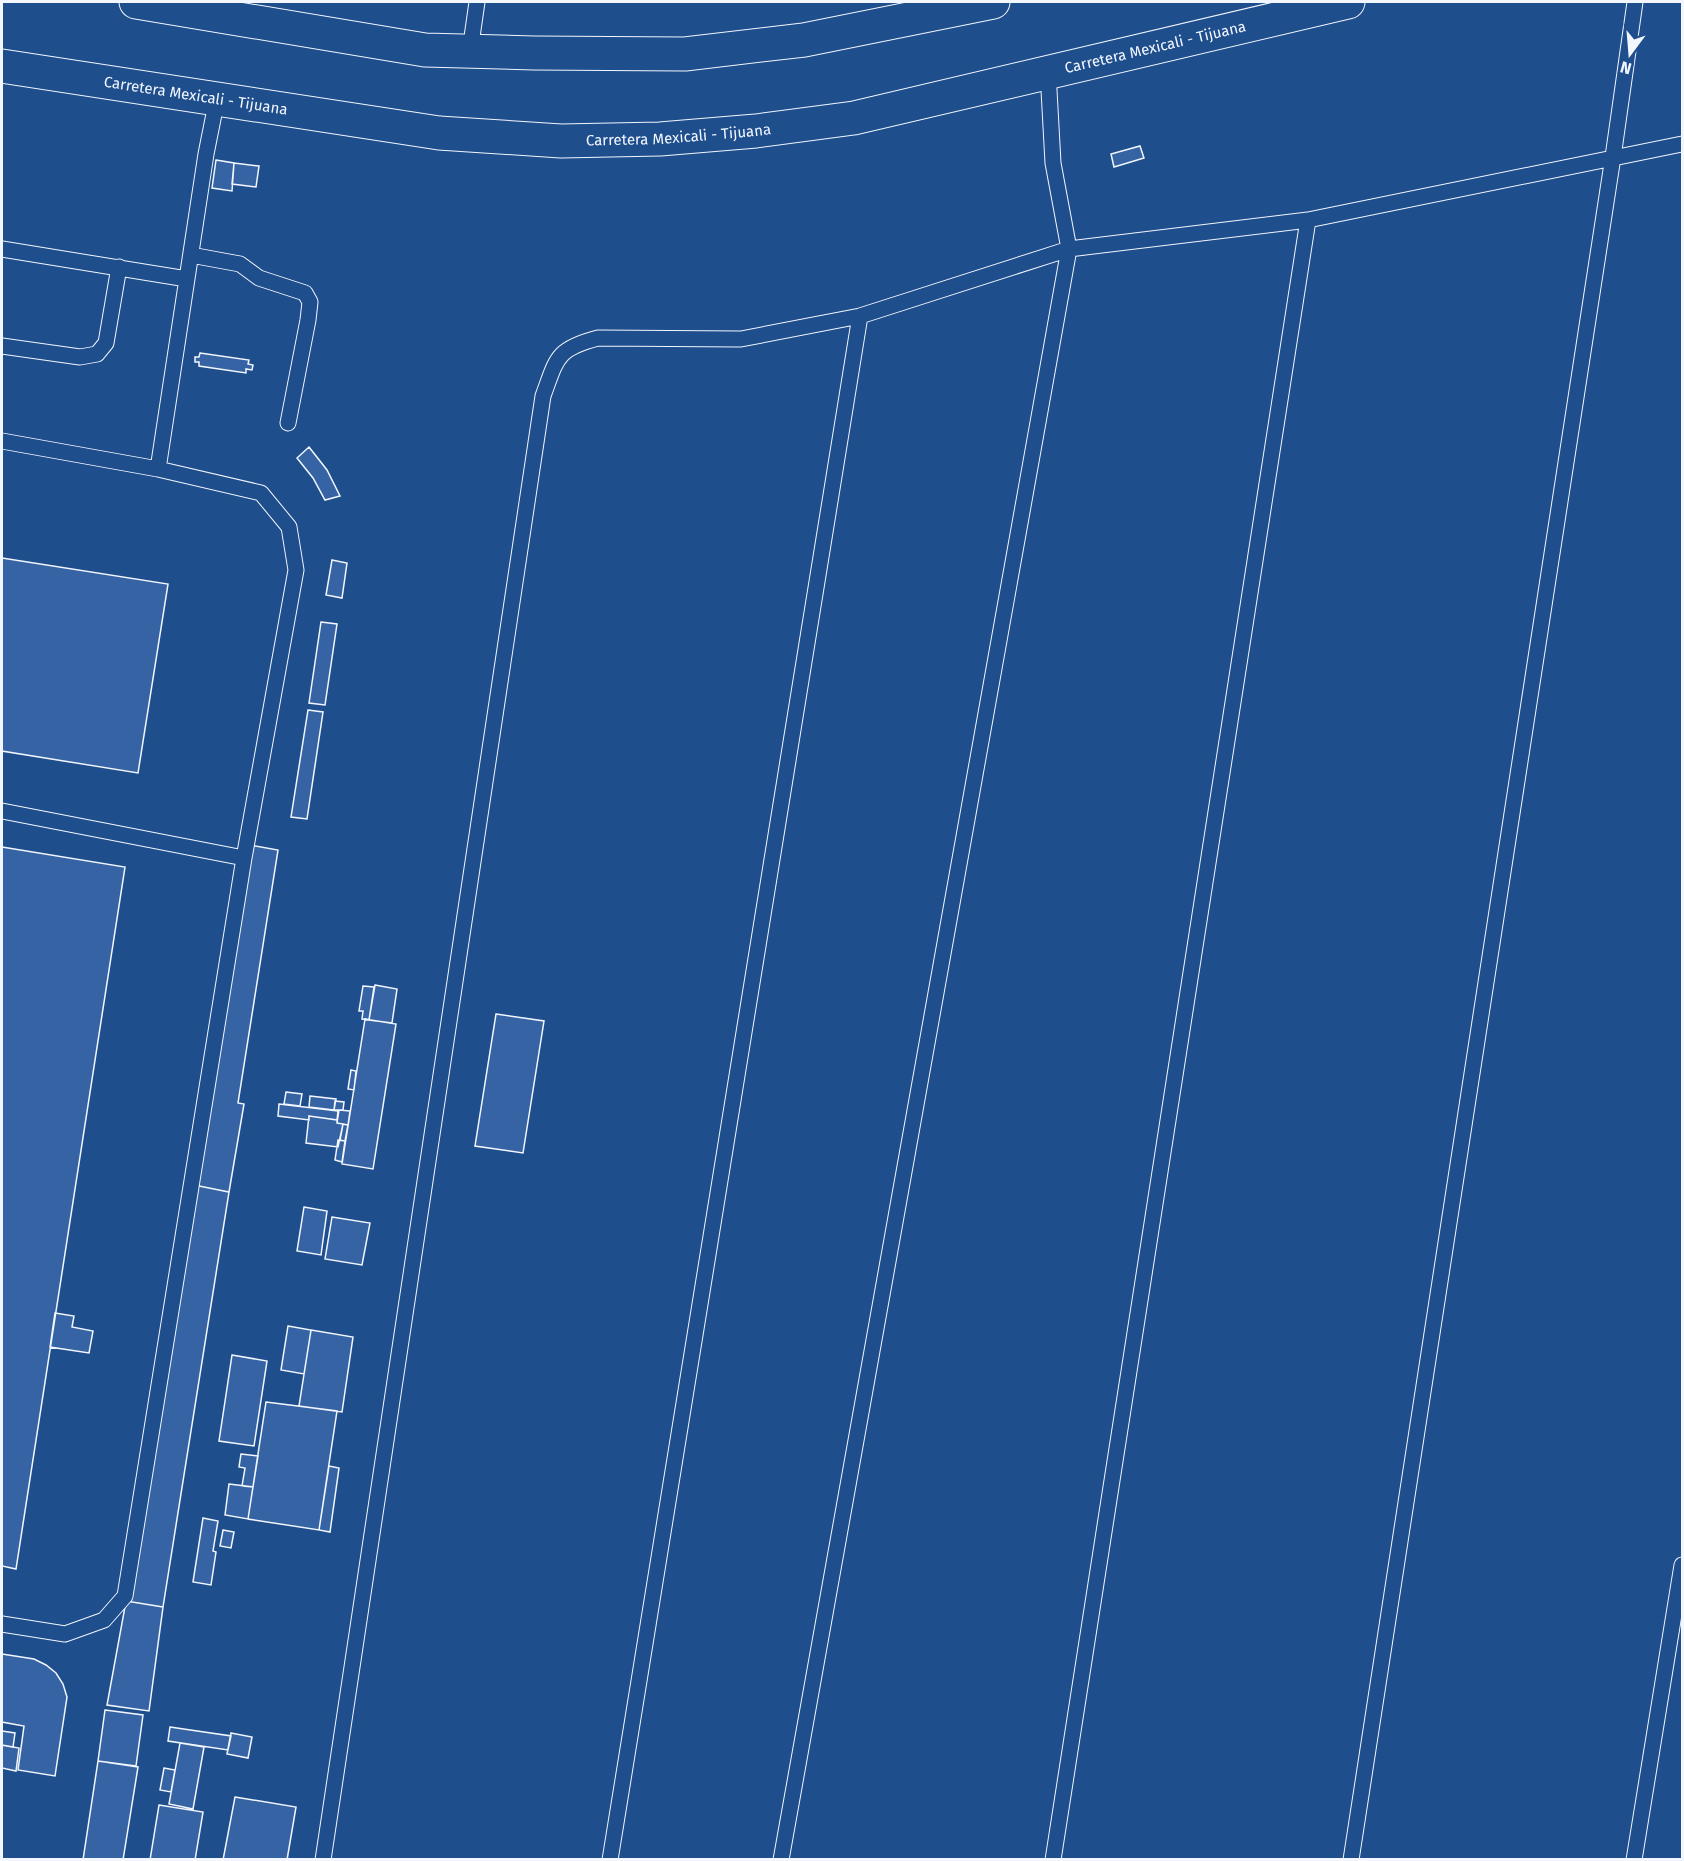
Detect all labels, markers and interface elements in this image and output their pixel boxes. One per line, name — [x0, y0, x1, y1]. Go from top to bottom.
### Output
street label: Carretera Mexicali - Tijuana — [1063, 17, 1248, 77]
north arrow — [1600, 24, 1660, 84]
text: N — [1618, 57, 1634, 79]
street label: Carretera Mexicali - Tijuana — [103, 73, 289, 119]
street label: Carretera Mexicali - Tijuana — [586, 120, 772, 149]

